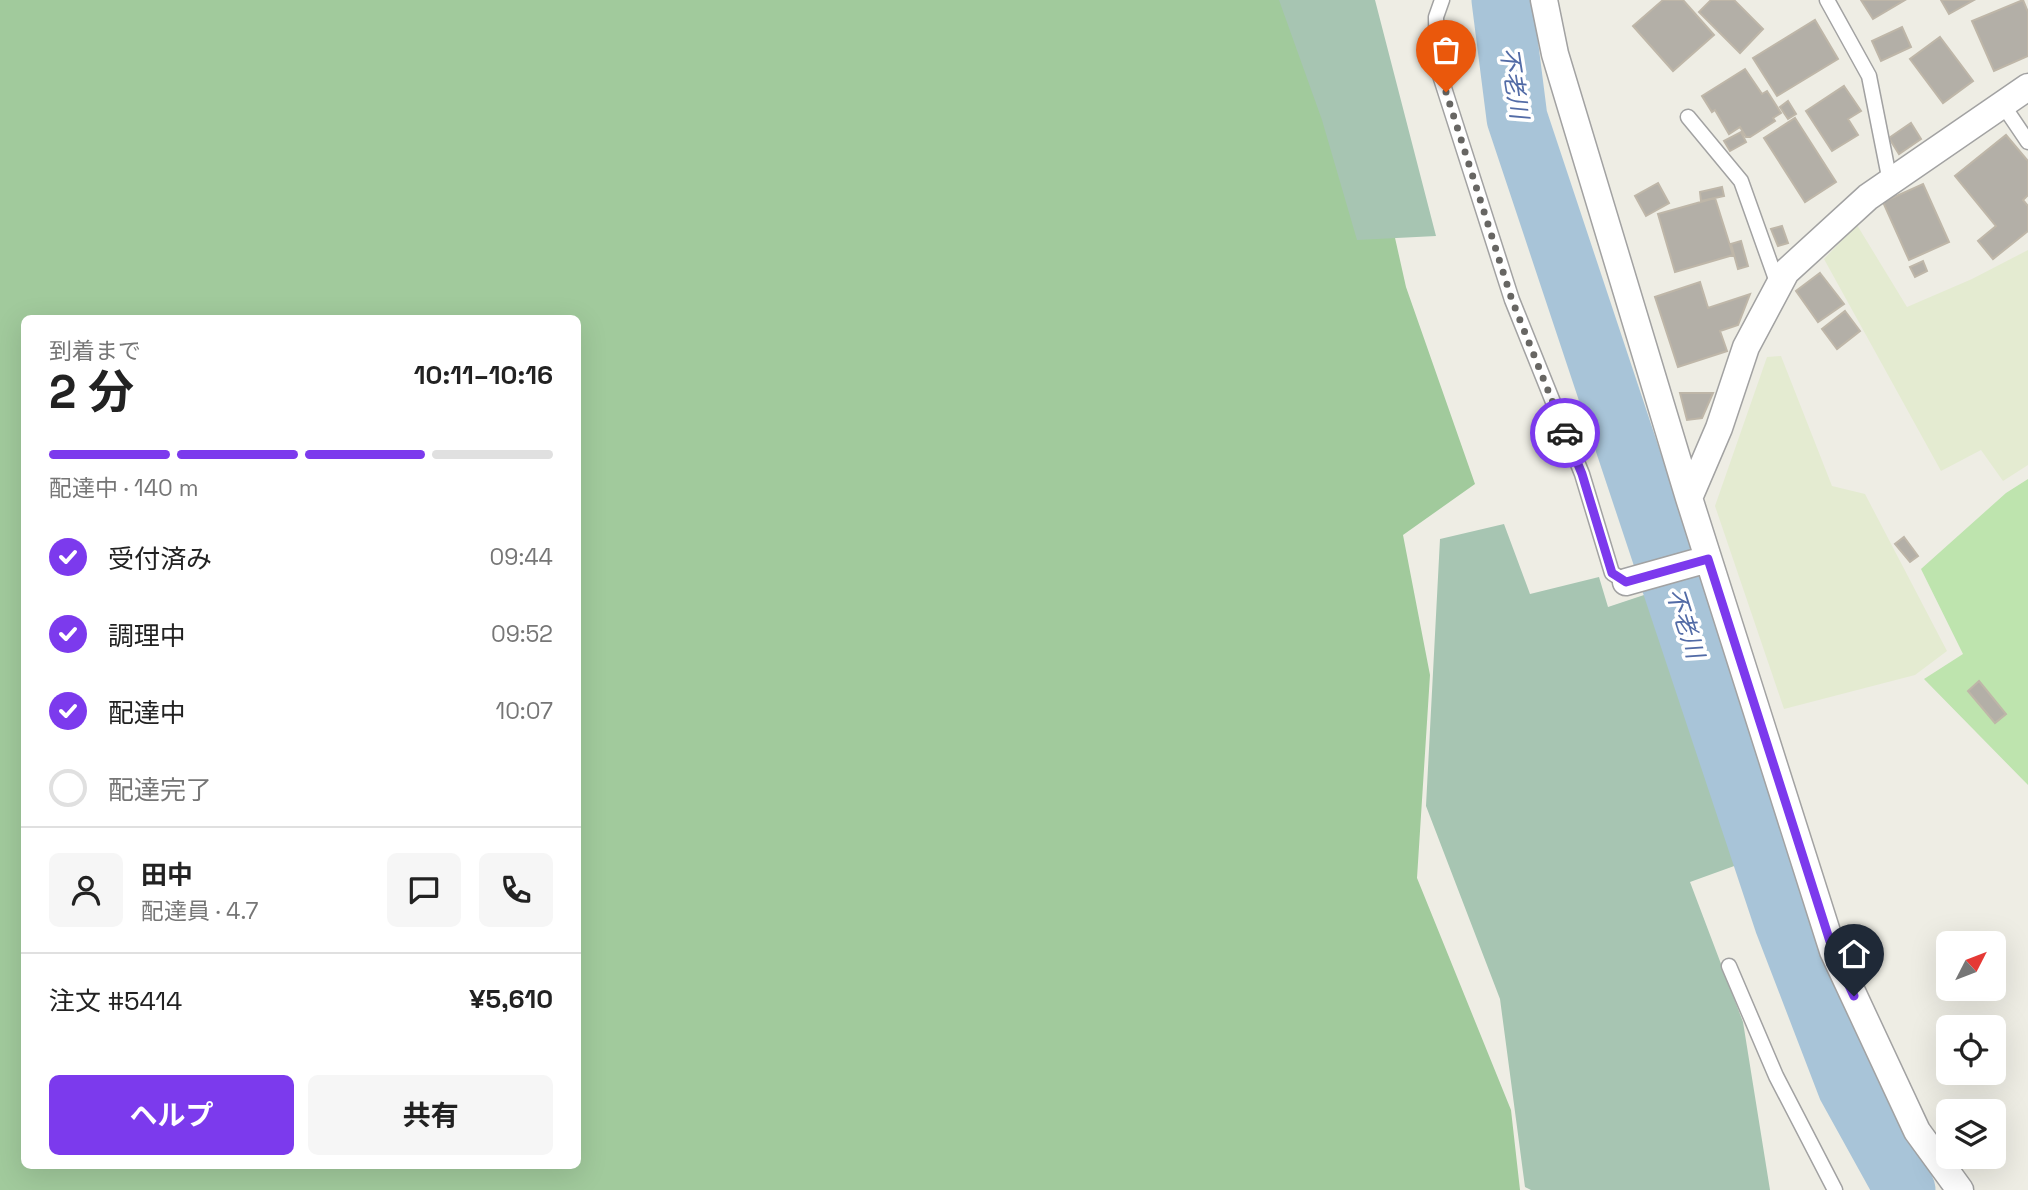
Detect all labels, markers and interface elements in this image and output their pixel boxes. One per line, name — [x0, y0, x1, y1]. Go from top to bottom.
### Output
pin — [1416, 20, 1476, 92]
icon: bag — [1427, 31, 1465, 69]
water label: 不老川 — [1494, 45, 1536, 124]
text: 到着まで — [49, 336, 141, 366]
text: 10:11–10:16 — [414, 358, 553, 392]
text: 2 分 — [49, 363, 134, 421]
courier — [1530, 398, 1600, 468]
icon: car — [1546, 414, 1584, 452]
text: 配達中 · 140 m — [49, 473, 199, 503]
icon: check — [49, 538, 87, 576]
text: 受付済み — [108, 542, 212, 576]
text: 09:44 — [490, 542, 553, 572]
water label: 不老川 — [1660, 584, 1712, 665]
icon: check — [49, 615, 87, 653]
text: 調理中 — [108, 619, 186, 653]
text: 09:52 — [491, 619, 553, 649]
icon: check — [49, 692, 87, 730]
text: 配達中 — [108, 696, 186, 730]
text: 10:07 — [496, 696, 553, 726]
text: 配達完了 — [108, 773, 212, 807]
button: person — [49, 853, 123, 927]
button: chat — [387, 853, 461, 927]
button: phone — [479, 853, 553, 927]
text: 田中 — [141, 858, 193, 892]
text: 配達員 · 4.7 — [141, 896, 258, 926]
pin — [1824, 924, 1884, 996]
north arrow — [1936, 931, 2006, 1001]
map controls — [1936, 931, 2006, 1169]
icon: home — [1835, 935, 1873, 973]
text: ¥5,610 — [469, 982, 553, 1016]
text: 注文 #5414 — [49, 984, 182, 1018]
button: locate — [1936, 1015, 2006, 1085]
button: ヘルプ — [49, 1075, 294, 1155]
button: 共有 — [308, 1075, 553, 1155]
button: layers — [1936, 1099, 2006, 1169]

